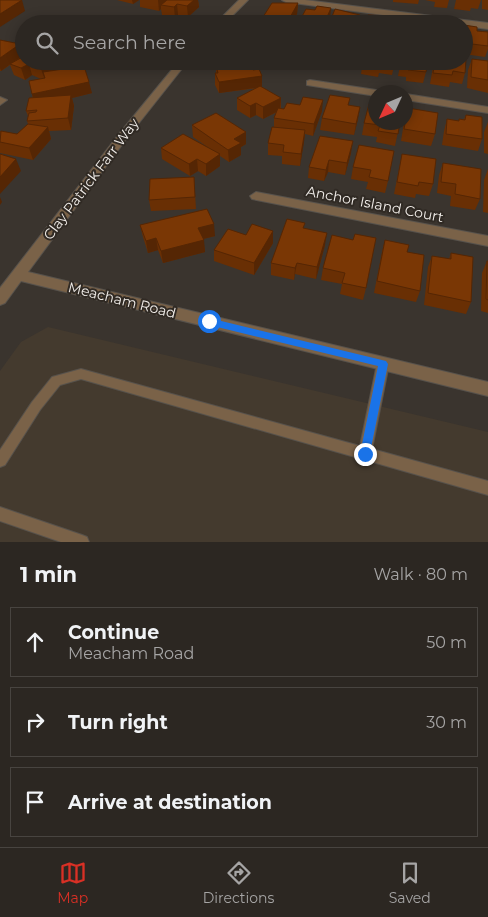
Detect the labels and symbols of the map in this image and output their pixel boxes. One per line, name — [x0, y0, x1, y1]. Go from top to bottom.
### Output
north arrow — [368, 85, 413, 130]
street label: Clay Patrick Farr Way — [39, 114, 143, 243]
street label: Anchor Island Court — [305, 182, 446, 226]
street label: Meacham Road — [66, 278, 178, 322]
route start — [198, 310, 221, 333]
route end — [354, 443, 377, 466]

